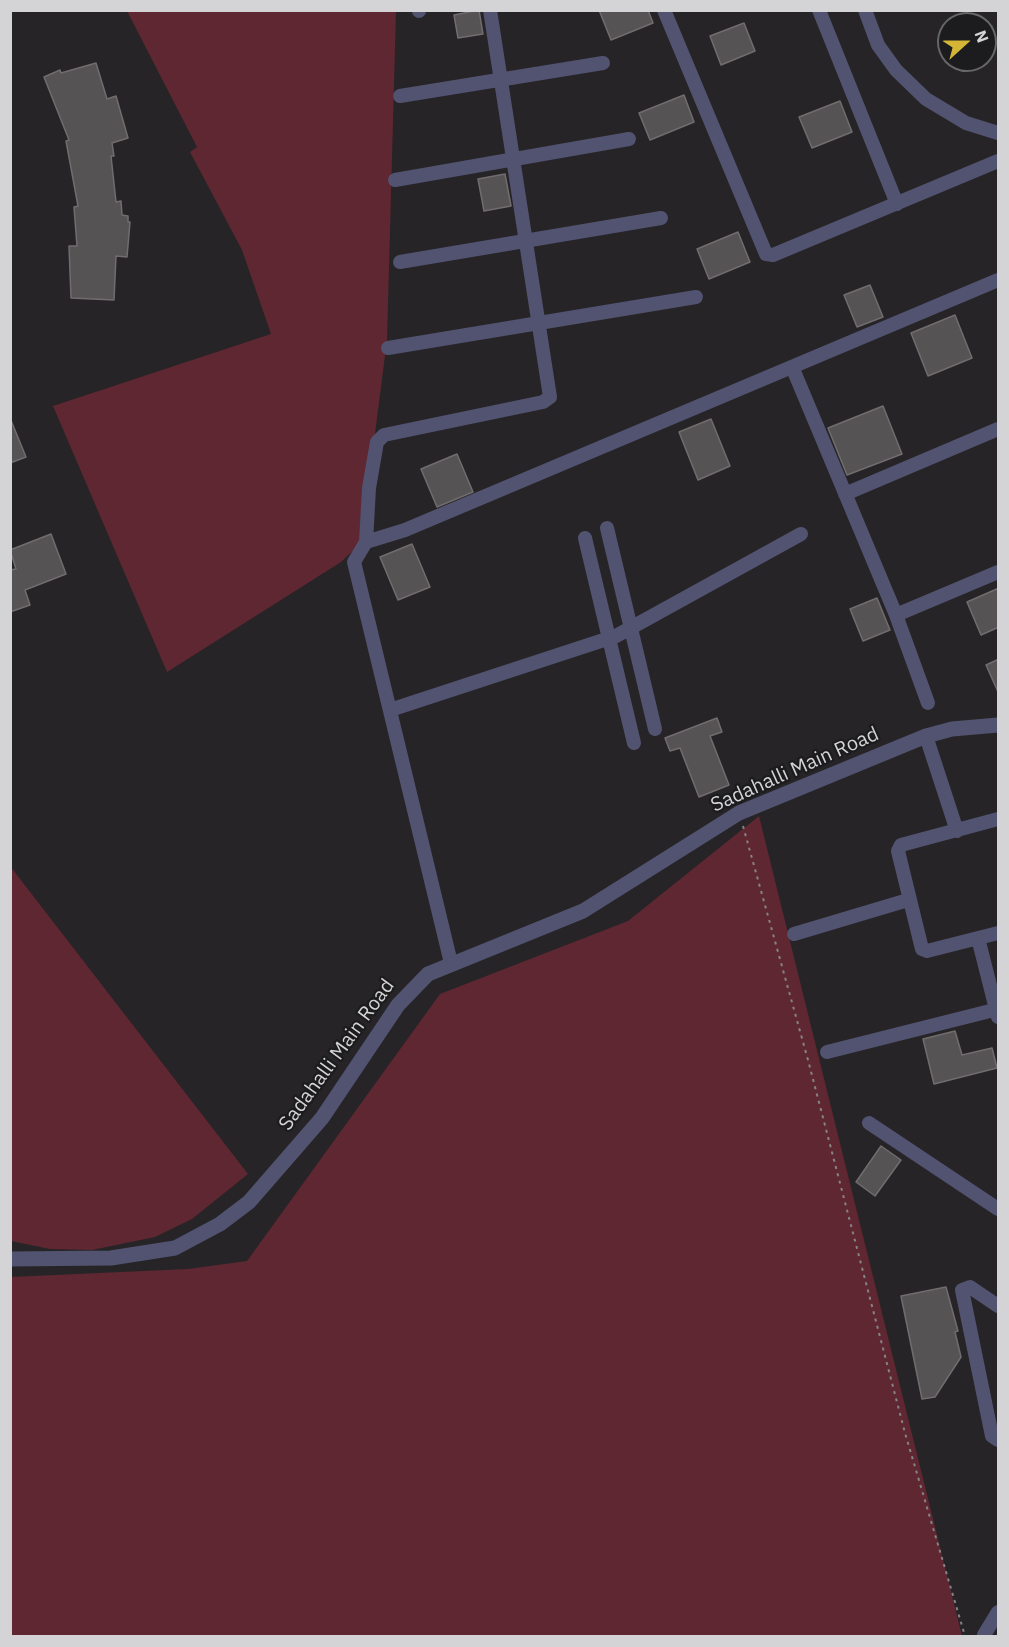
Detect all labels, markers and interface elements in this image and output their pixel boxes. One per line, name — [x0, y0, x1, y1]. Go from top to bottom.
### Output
north arrow — [937, 12, 997, 72]
text: N — [971, 27, 993, 45]
street label: Sadahalli Main Road — [707, 722, 883, 818]
street label: Sadahalli Main Road — [274, 975, 400, 1135]

